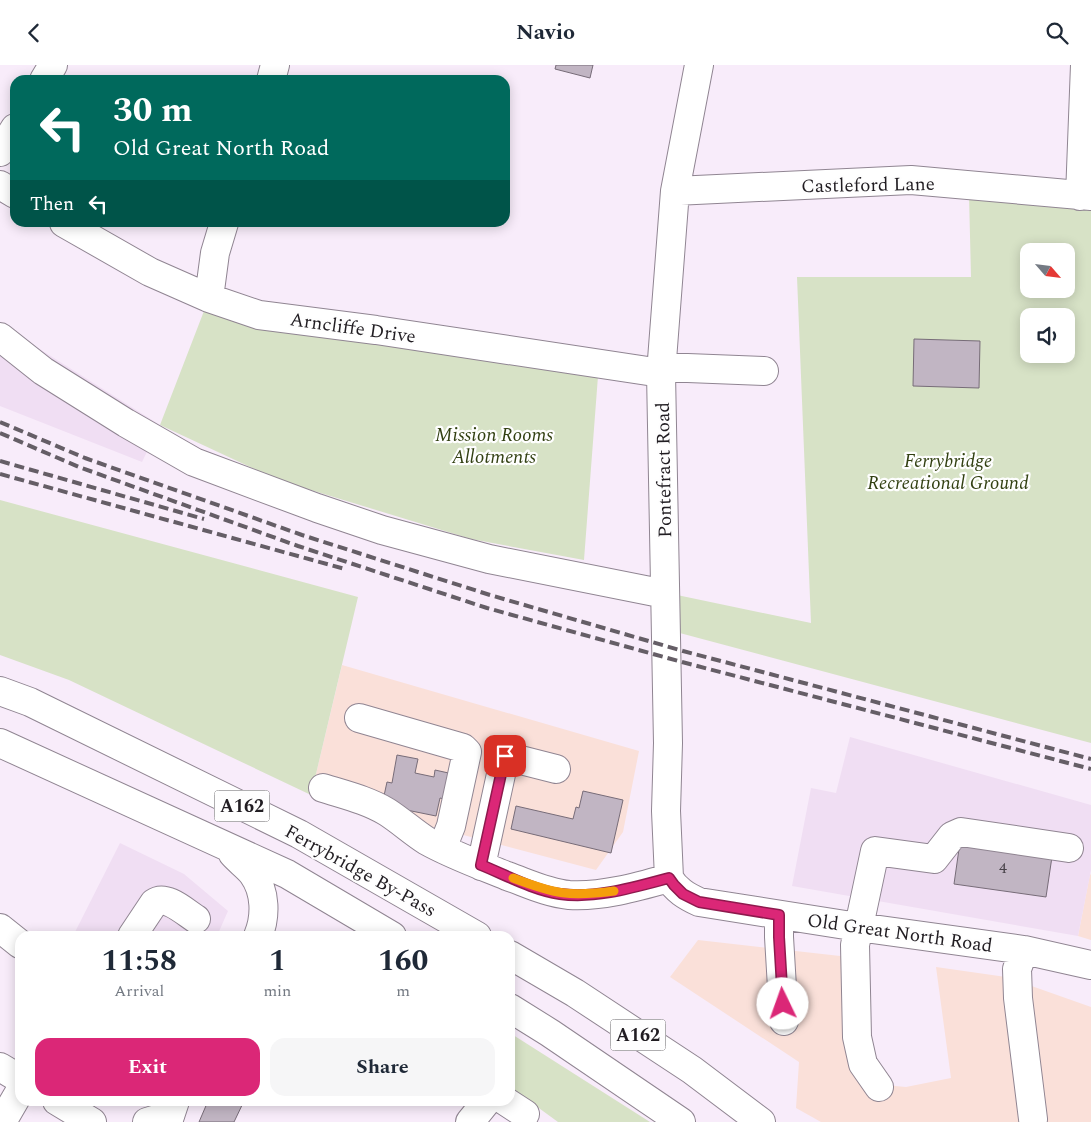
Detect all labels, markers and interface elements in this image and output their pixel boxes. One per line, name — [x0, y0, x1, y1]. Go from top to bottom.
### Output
text: Navio — [516, 16, 575, 49]
icon: back — [20, 19, 48, 47]
icon: search — [1043, 19, 1071, 47]
text: 30 m — [113, 84, 193, 137]
icon: left — [30, 95, 95, 160]
text: Old Great North Road — [113, 132, 329, 165]
street label: Castleford Lane — [801, 170, 935, 201]
text: Then — [30, 190, 74, 219]
icon: left — [84, 190, 112, 218]
north arrow — [1020, 243, 1075, 297]
map controls — [1020, 243, 1075, 363]
street label: Arncliffe Drive — [288, 305, 418, 352]
button: sound — [1020, 308, 1075, 363]
street label: Pontefract Road — [649, 402, 680, 538]
park label: Mission Rooms Allotments — [435, 421, 553, 472]
park label: Ferrybridge Recreational Ground — [867, 447, 1029, 498]
pin — [484, 735, 526, 777]
icon: arrive — [491, 742, 519, 770]
road number: A162 — [214, 791, 270, 821]
street label: Ferrybridge By-Pass — [279, 818, 441, 925]
house number: 4 — [999, 856, 1007, 880]
street label: Old Great North Road — [805, 906, 994, 961]
text: 11:58 — [102, 938, 177, 984]
text: 1 — [269, 938, 286, 984]
text: 160 — [378, 938, 428, 984]
position arrow — [756, 977, 808, 1029]
text: Arrival — [114, 979, 164, 1003]
text: min — [263, 979, 291, 1003]
text: m — [396, 979, 410, 1003]
road number: A162 — [610, 1019, 666, 1051]
button: Exit — [35, 1038, 260, 1096]
button: Share — [270, 1038, 495, 1096]

